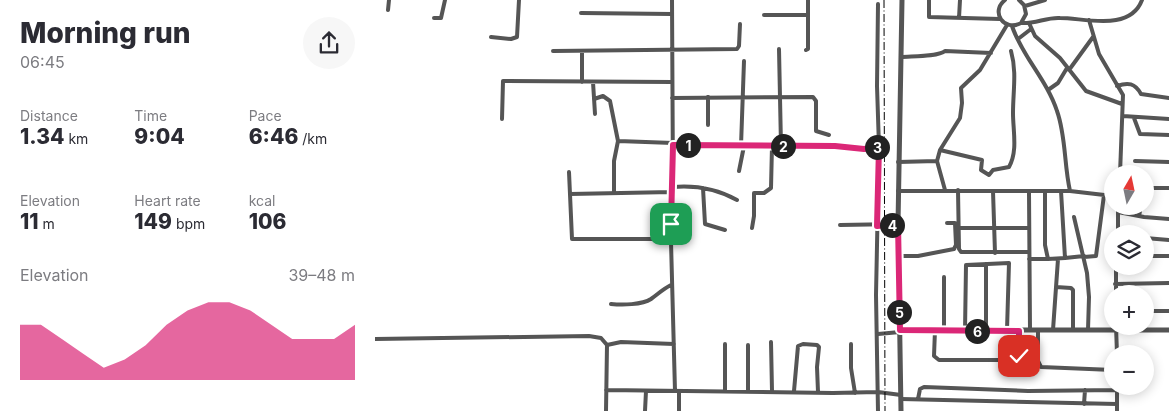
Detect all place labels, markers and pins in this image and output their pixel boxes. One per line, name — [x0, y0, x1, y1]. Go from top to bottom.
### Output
pin: 1 — [675, 132, 701, 158]
pin: 2 — [771, 134, 795, 158]
pin: 3 — [865, 134, 889, 160]
pin — [650, 203, 692, 245]
pin: 4 — [879, 212, 905, 238]
pin: 5 — [887, 300, 911, 324]
pin: 6 — [965, 318, 989, 344]
pin — [998, 335, 1040, 377]

